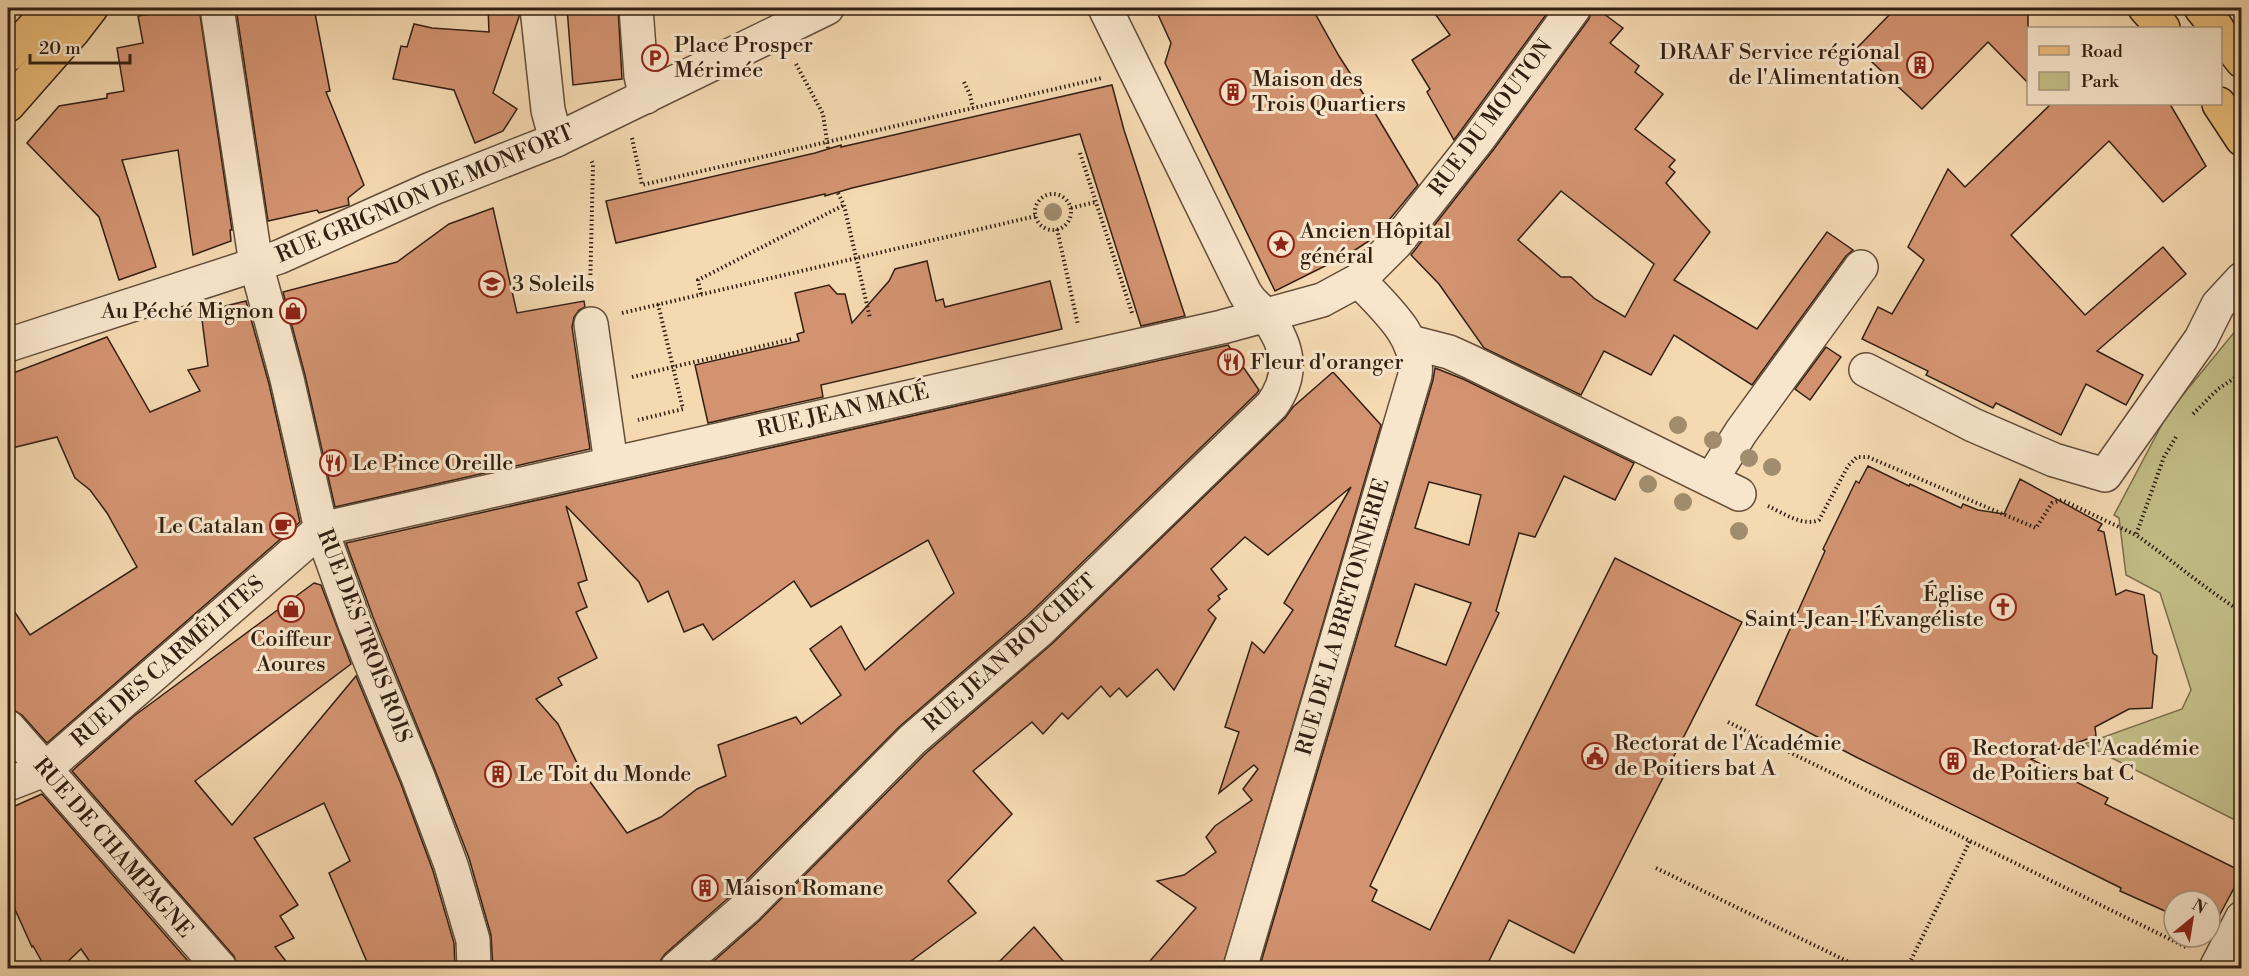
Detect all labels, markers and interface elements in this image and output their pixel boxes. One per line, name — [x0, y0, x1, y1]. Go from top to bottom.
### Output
scale bar — [30, 27, 130, 65]
legend — [2027, 27, 2222, 105]
place label: Place Prosper Mérimée — [674, 32, 813, 84]
street label: RUE DU MOUTON — [1423, 34, 1559, 202]
text: 20 m — [39, 37, 81, 60]
place label: DRAAF Service régional de l'Alimentation — [1659, 39, 1900, 91]
text: Road — [2081, 40, 2124, 63]
parking icon: Place Prosper Mérimée — [640, 43, 670, 73]
building icon: DRAAF Service régional de l'Alimentation — [1905, 50, 1935, 80]
place label: Maison des Trois Quartiers — [1252, 66, 1406, 118]
text: Park — [2081, 70, 2120, 93]
building icon: Maison des Trois Quartiers — [1218, 77, 1248, 107]
street label: RUE GRIGNION DE MONFORT — [272, 119, 578, 269]
place label: Ancien Hôpital général — [1299, 218, 1451, 270]
place icon: Ancien Hôpital général — [1266, 229, 1296, 259]
school or university icon: 3 Soleils — [477, 269, 507, 299]
place label: 3 Soleils — [512, 271, 595, 298]
shop icon: Au Péché Mignon — [278, 296, 308, 326]
place label: Au Péché Mignon — [100, 298, 274, 325]
restaurant icon: Fleur d'oranger — [1216, 347, 1246, 377]
place label: Fleur d'oranger — [1250, 349, 1404, 376]
street label: RUE JEAN MACÉ — [754, 377, 932, 444]
restaurant icon: Le Pince Oreille — [318, 448, 348, 478]
place label: Le Pince Oreille — [352, 450, 513, 477]
street label: RUE DE LA BRETONNERIE — [1290, 475, 1396, 759]
cafe icon: Le Catalan — [268, 511, 298, 541]
place label: Le Catalan — [158, 513, 264, 540]
street label: RUE DES TROIS ROIS — [311, 525, 417, 747]
street label: RUE JEAN BOUCHET — [918, 568, 1102, 738]
street label: RUE DES CARMÉLITES — [65, 570, 270, 753]
place label: Église Saint-Jean-l'Évangéliste — [1745, 580, 1984, 633]
church icon: Église Saint-Jean-l'Évangéliste — [1988, 592, 2018, 622]
shop icon: Coiffeur Aoures — [276, 594, 306, 624]
place label: Coiffeur Aoures — [250, 626, 332, 678]
place label: Rectorat de l'Académie de Poitiers bat A — [1614, 730, 1842, 782]
place label: Rectorat de l'Académie de Poitiers bat C — [1972, 735, 2200, 787]
public building icon: Rectorat de l'Académie de Poitiers bat A — [1580, 741, 1610, 771]
building icon: Rectorat de l'Académie de Poitiers bat C — [1938, 746, 1968, 776]
street label: RUE DE CHAMPAGNE — [27, 752, 199, 944]
building icon: Le Toit du Monde — [483, 759, 513, 789]
place label: Le Toit du Monde — [518, 761, 691, 788]
building icon: Maison Romane — [690, 873, 720, 903]
place label: Maison Romane — [724, 875, 884, 902]
north arrow — [2162, 889, 2222, 949]
text: N — [2189, 895, 2210, 919]

